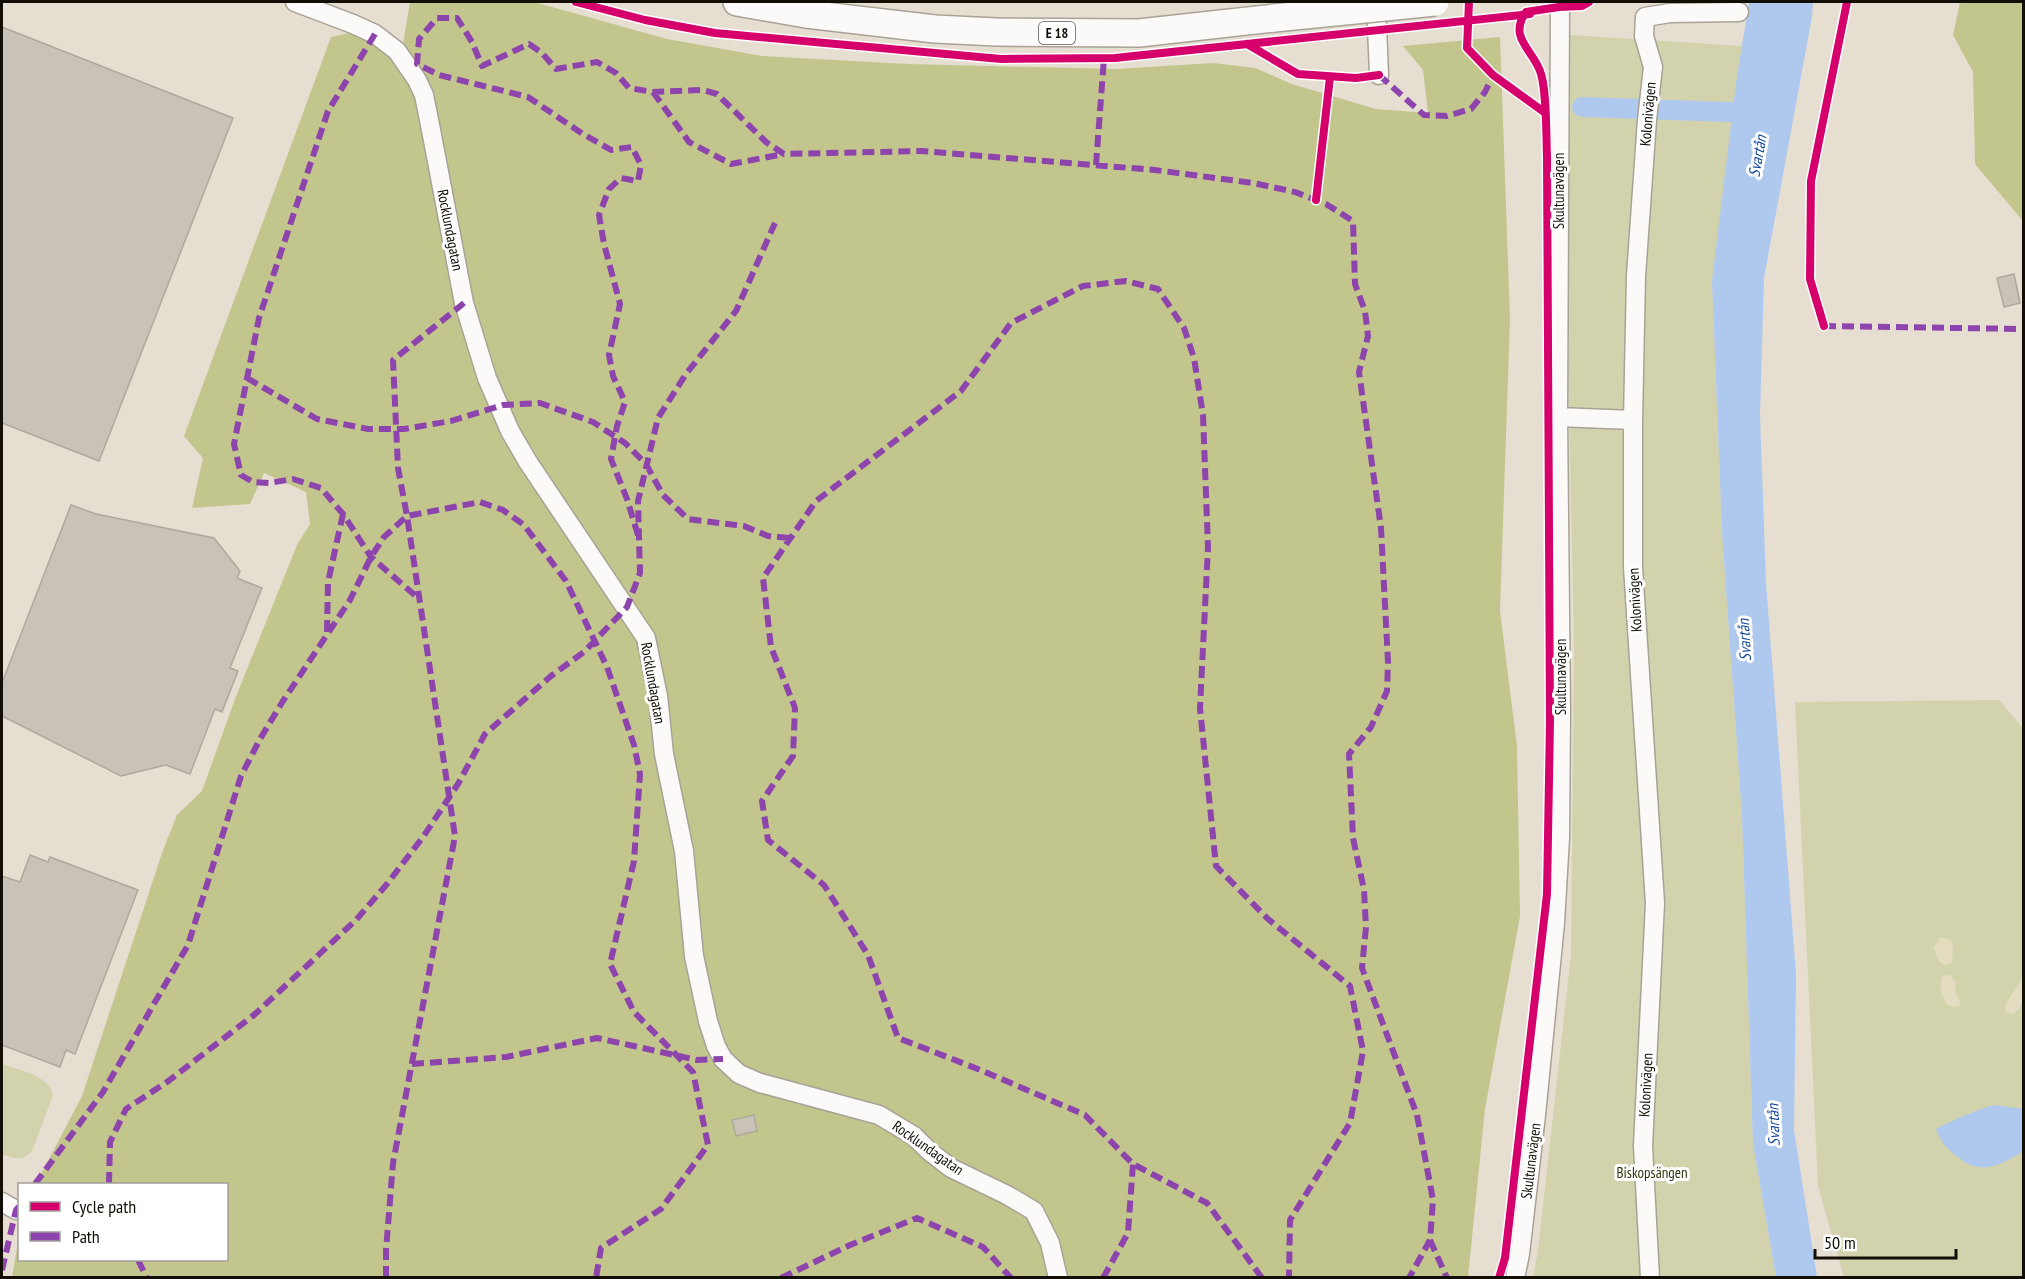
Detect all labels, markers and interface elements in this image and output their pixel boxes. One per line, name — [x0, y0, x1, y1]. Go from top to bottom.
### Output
road number: E 18 — [1039, 22, 1075, 44]
street label: Kolonivägen — [1635, 81, 1660, 147]
water label: Svartån — [1743, 133, 1771, 178]
street label: Skultunavägen — [1549, 153, 1568, 229]
street label: Rocklundagatan — [433, 188, 468, 272]
street label: Kolonivägen — [1623, 567, 1646, 633]
water label: Svartån — [1733, 618, 1755, 662]
street label: Skultunavägen — [1551, 639, 1570, 715]
street label: Rocklundagatan — [637, 641, 670, 725]
street label: Kolonivägen — [1634, 1052, 1657, 1118]
water label: Svartån — [1762, 1103, 1784, 1146]
street label: Rocklundagatan — [889, 1116, 968, 1179]
street label: Skultunavägen — [1516, 1122, 1545, 1200]
park label: Biskopsängen — [1617, 1163, 1687, 1182]
legend — [18, 1183, 228, 1261]
text: Cycle path — [72, 1195, 136, 1218]
scale bar — [1815, 1222, 1956, 1260]
text: Path — [72, 1225, 100, 1248]
text: 50 m — [1824, 1231, 1856, 1254]

